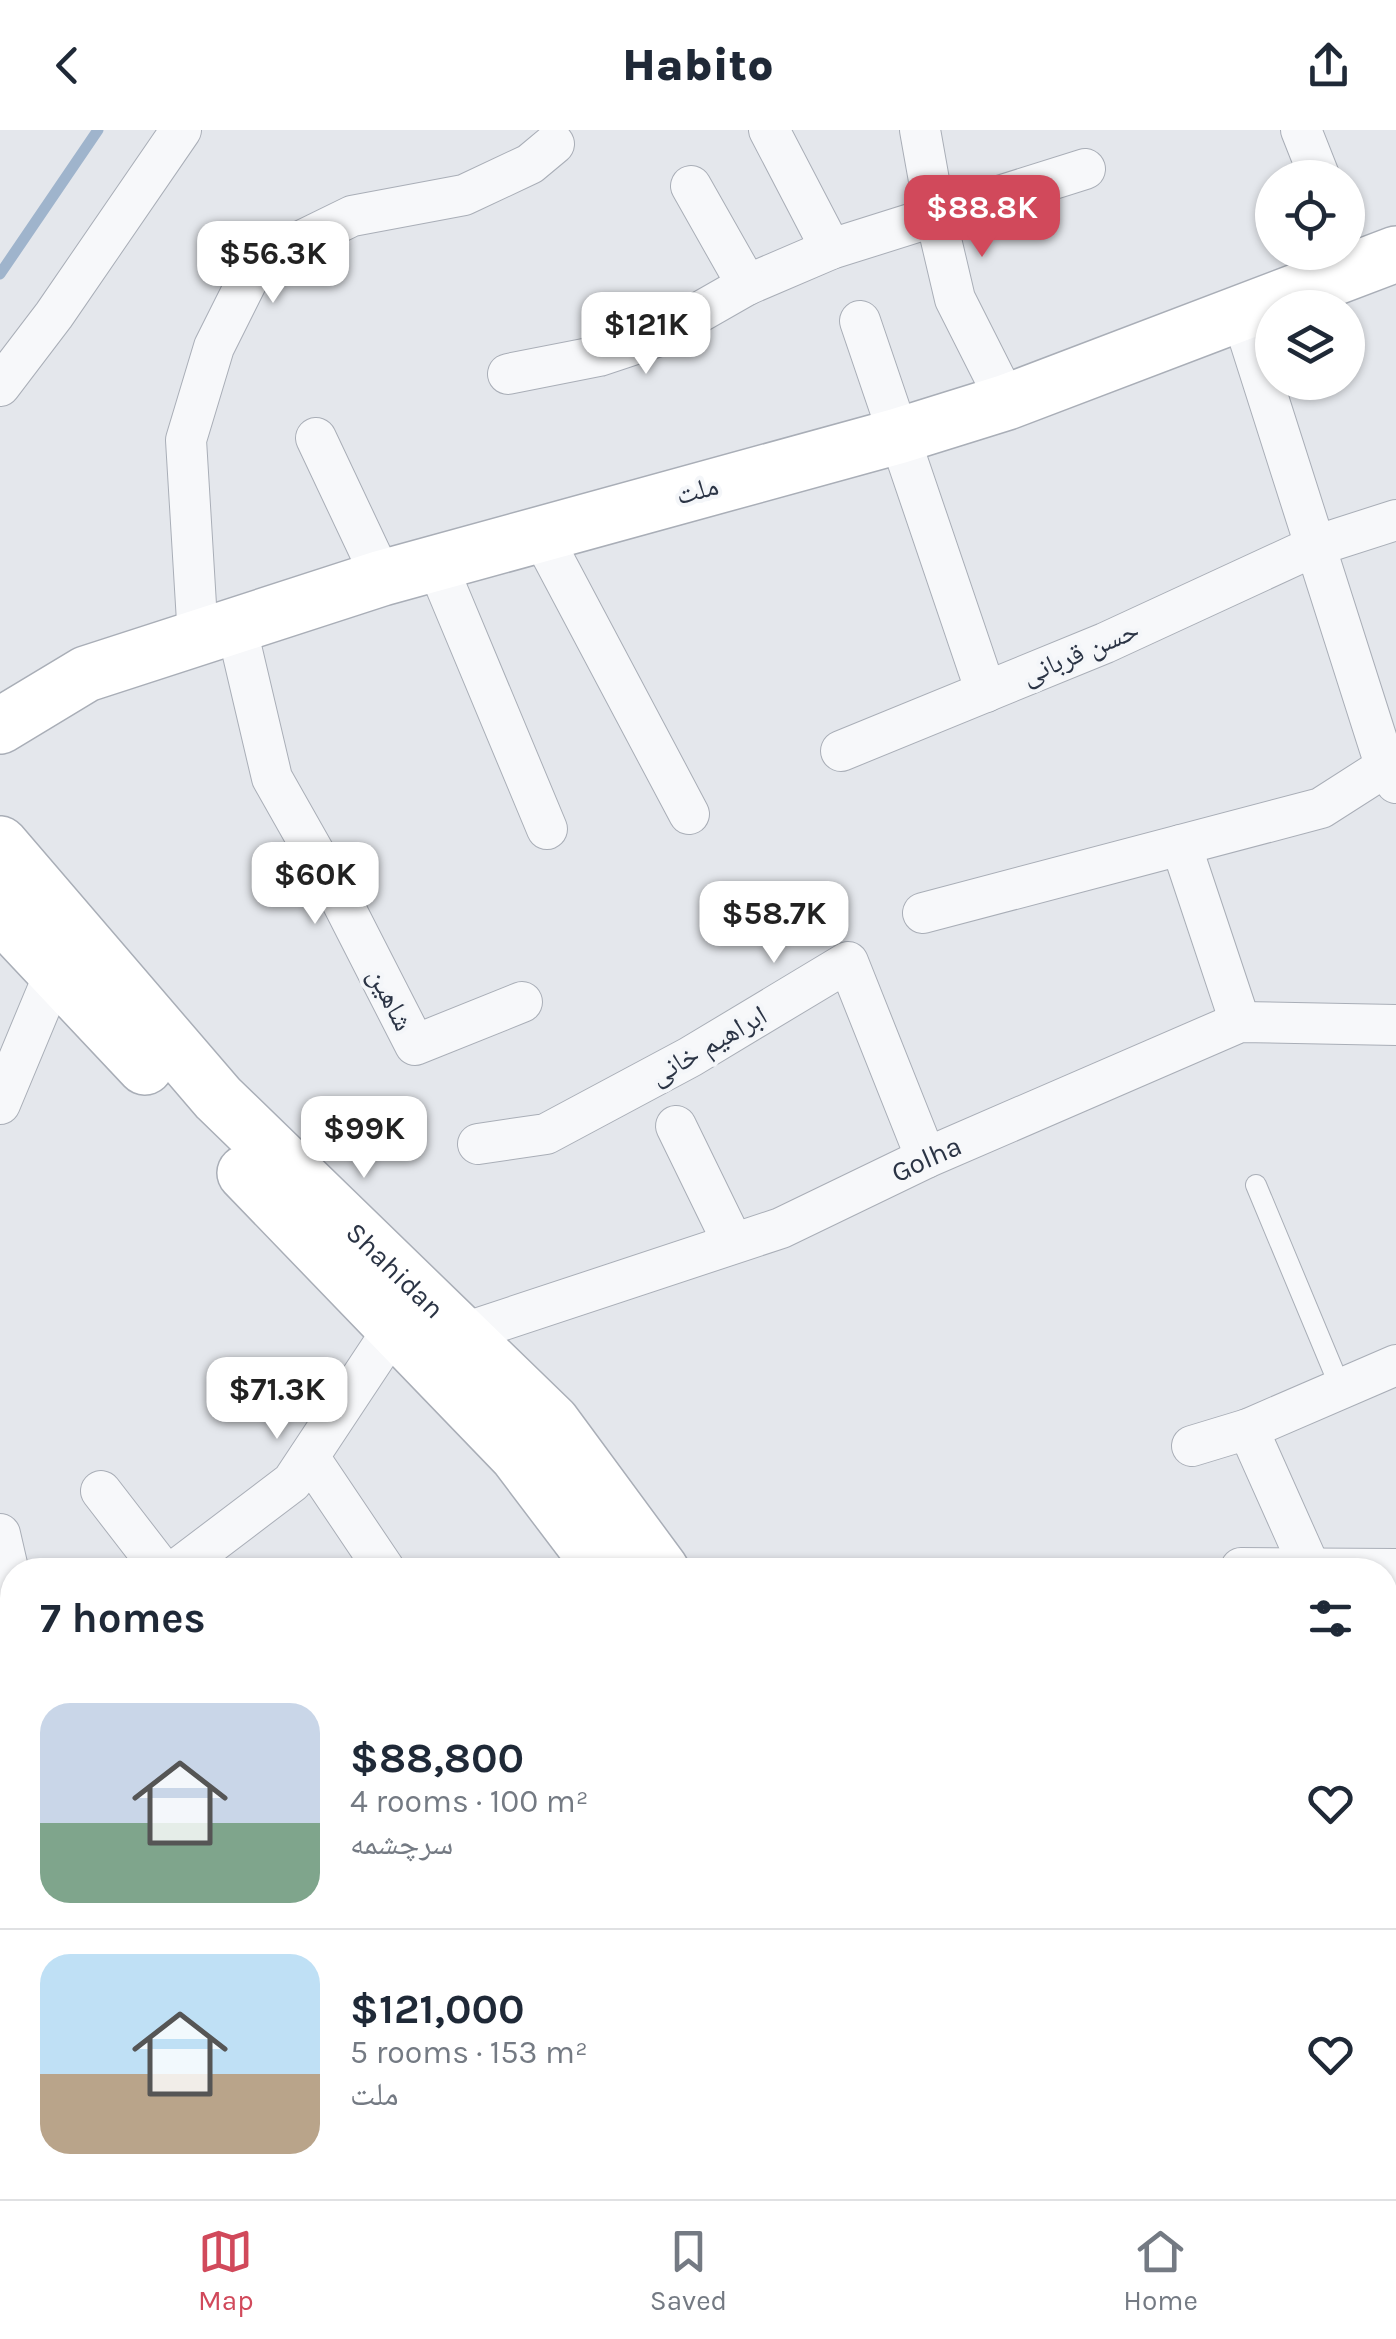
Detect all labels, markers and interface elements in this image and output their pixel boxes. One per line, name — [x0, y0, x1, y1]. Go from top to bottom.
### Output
icon: back — [40, 38, 95, 93]
icon: share — [1301, 38, 1356, 93]
text: Habito — [622, 39, 774, 91]
map controls — [1255, 160, 1365, 400]
button: locate — [1255, 160, 1365, 270]
pin: $88.8K — [901, 175, 1063, 260]
text: $88.8K — [926, 189, 1038, 226]
pin: $56.3K — [192, 221, 354, 306]
text: $56.3K — [219, 235, 327, 272]
button: layers — [1255, 290, 1365, 400]
pin: $121K — [576, 292, 716, 377]
text: $121K — [603, 306, 689, 343]
street label: ملت — [672, 469, 722, 511]
street label: حسن قربانی — [1016, 613, 1144, 692]
pin: $60K — [256, 842, 374, 927]
text: $60K — [274, 856, 356, 893]
pin: $58.7K — [693, 881, 855, 966]
text: $58.7K — [721, 895, 827, 932]
street label: شاهین — [360, 962, 421, 1036]
street label: ابراهیم خانی — [643, 998, 774, 1094]
pin: $99K — [305, 1096, 423, 1181]
text: $99K — [323, 1110, 405, 1147]
street label: Golha — [886, 1128, 966, 1189]
street label: Shahidan — [340, 1215, 451, 1325]
pin: $71.3K — [196, 1357, 358, 1442]
text: $71.3K — [228, 1371, 326, 1408]
icon: filters — [1303, 1591, 1358, 1646]
text: 7 homes — [40, 1593, 206, 1643]
text: $88,800 — [350, 1733, 524, 1783]
icon: home — [120, 1743, 240, 1863]
icon: heart — [1303, 1776, 1358, 1831]
text: 4 rooms · 100 m² — [350, 1783, 589, 1820]
text: سرچشمه — [350, 1825, 453, 1862]
text: $121,000 — [350, 1984, 525, 2034]
icon: home — [120, 1994, 240, 2114]
icon: heart — [1303, 2027, 1358, 2082]
text: 5 rooms · 153 m² — [350, 2034, 588, 2071]
text: ملت — [350, 2076, 399, 2113]
tab: Map — [198, 2224, 254, 2317]
tab: Saved — [650, 2224, 727, 2317]
tab: Home — [1123, 2224, 1198, 2317]

